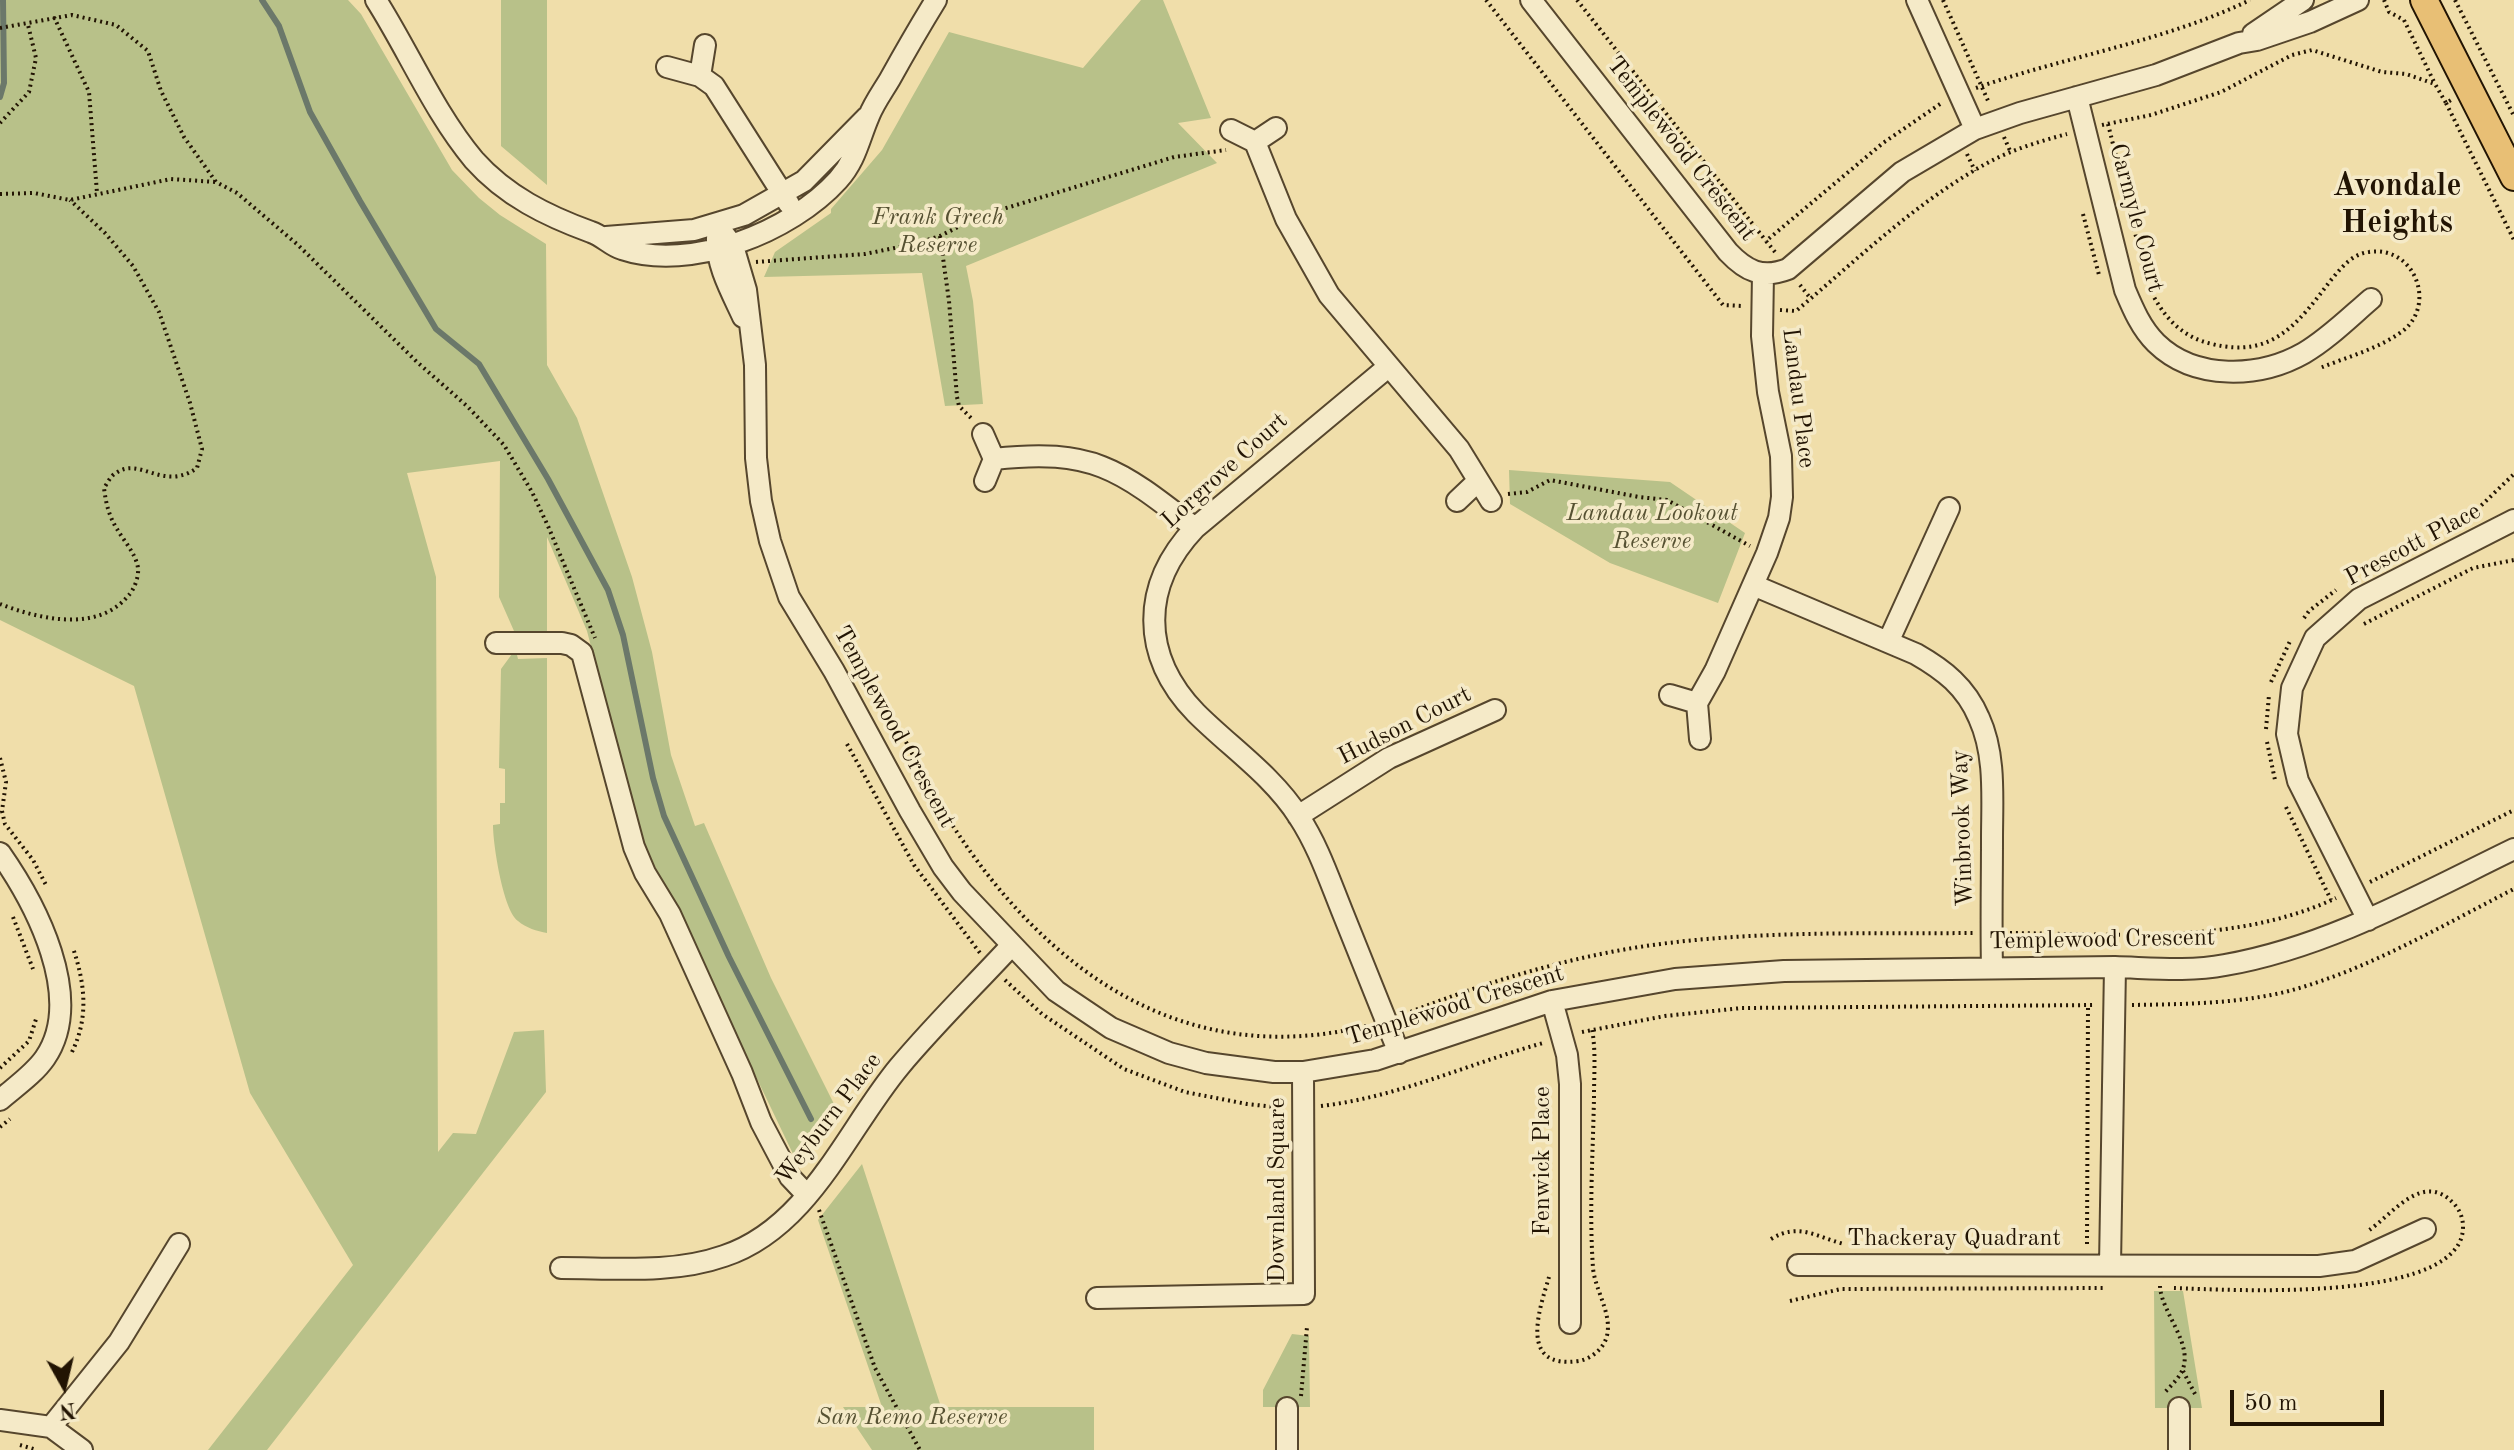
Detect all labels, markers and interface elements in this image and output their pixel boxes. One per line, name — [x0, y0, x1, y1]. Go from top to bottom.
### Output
street label: Templewood Crescent — [1600, 51, 1762, 247]
street label: Carmyle Court — [2102, 140, 2170, 296]
district label: Avondale Heights — [2333, 168, 2461, 243]
park label: Frank Grech Reserve — [872, 204, 1004, 260]
street label: Landau Place — [1775, 326, 1821, 470]
street label: Lorgrove Court — [1156, 407, 1294, 535]
street label: Prescott Place — [2340, 497, 2486, 593]
park label: Landau Lookout Reserve — [1566, 500, 1738, 556]
street label: Templewood Crescent — [827, 621, 961, 833]
street label: Hudson Court — [1334, 680, 1476, 772]
street label: Winbrook Way — [1946, 749, 1980, 907]
street label: Templewood Crescent — [1989, 924, 2215, 956]
street label: Templewood Crescent — [1343, 959, 1567, 1053]
street label: Weyburn Place — [770, 1047, 888, 1191]
street label: Fenwick Place — [1529, 1086, 1557, 1236]
street label: Downland Square — [1264, 1098, 1292, 1282]
street label: Thackeray Quadrant — [1847, 1225, 2061, 1253]
north arrow — [24, 1346, 104, 1426]
scale bar — [2234, 1374, 2388, 1424]
text: 50 m — [2244, 1392, 2298, 1416]
text: N — [57, 1398, 77, 1422]
park label: San Remo Reserve — [817, 1404, 1007, 1432]

